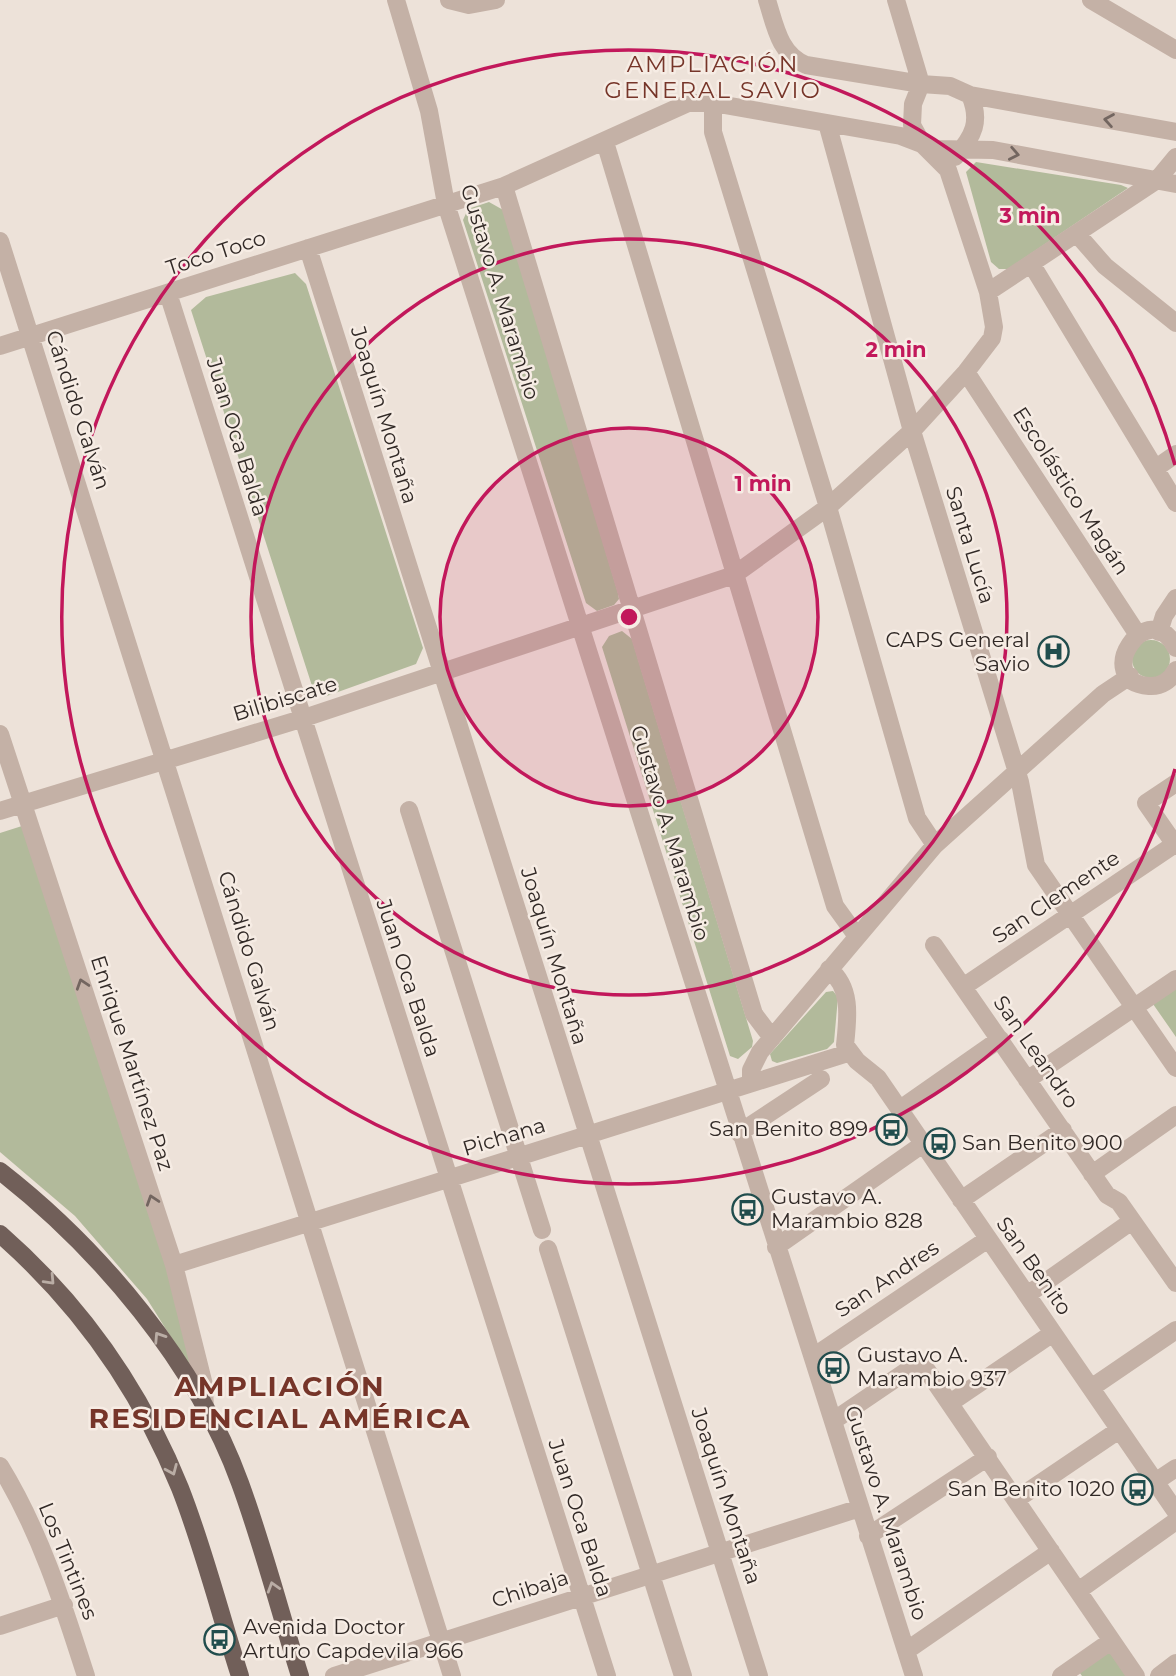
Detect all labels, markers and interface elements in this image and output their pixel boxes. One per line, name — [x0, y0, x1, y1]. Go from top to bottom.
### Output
district label: AMPLIACIÓN GENERAL SAVIO — [604, 50, 822, 104]
one-way arrow — [1103, 113, 1115, 128]
one-way arrow — [1008, 145, 1020, 160]
street label: Gustavo A. Marambio — [456, 181, 545, 403]
text: 3 min — [998, 203, 1061, 228]
street label: Toco Toco — [163, 225, 269, 280]
street label: Joaquín Montaña — [345, 322, 423, 507]
street label: Cándido Galván — [41, 327, 116, 493]
text: 2 min — [865, 337, 927, 362]
street label: Juan Oca Balda — [201, 354, 273, 519]
street label: Escolástico Magán — [1008, 402, 1135, 579]
text: 1 min — [734, 471, 792, 496]
street label: Santa Lucía — [941, 483, 1000, 607]
centre of rings — [617, 605, 641, 629]
place label: CAPS General Savio — [886, 627, 1030, 676]
hospital icon: CAPS General Savio — [1036, 635, 1070, 669]
street label: Bilibiscate — [230, 671, 340, 726]
street label: Gustavo A. Marambio — [626, 722, 715, 944]
street label: San Clemente — [987, 845, 1124, 948]
street label: Joaquín Montaña — [515, 863, 593, 1048]
street label: Cándido Galván — [213, 868, 286, 1034]
street label: Juan Oca Balda — [371, 895, 446, 1060]
street label: Enrique Martínez Paz — [86, 952, 179, 1174]
one-way arrow — [76, 978, 90, 991]
street label: San Leandro — [988, 991, 1084, 1113]
street label: Pichana — [459, 1112, 548, 1161]
bus stop icon: San Benito 899 — [874, 1112, 908, 1146]
place label: San Benito 899 — [709, 1116, 868, 1141]
bus stop icon: San Benito 900 — [922, 1126, 956, 1160]
place label: San Benito 900 — [962, 1130, 1123, 1155]
place label: Gustavo A. Marambio 828 — [771, 1184, 923, 1233]
bus stop icon: Gustavo A. Marambio 828 — [731, 1192, 765, 1226]
one-way arrow — [146, 1195, 161, 1207]
street label: San Benito — [991, 1212, 1077, 1320]
street label: San Andres — [830, 1235, 943, 1322]
one-way arrow — [41, 1272, 54, 1285]
one-way arrow — [155, 1332, 168, 1345]
place label: Gustavo A. Marambio 937 — [857, 1342, 1007, 1391]
bus stop icon: Gustavo A. Marambio 937 — [817, 1350, 851, 1384]
district label: AMPLIACIÓN RESIDENCIAL AMÉRICA — [89, 1369, 471, 1435]
street label: Gustavo A. Marambio — [840, 1402, 933, 1623]
street label: Joaquín Montaña — [686, 1403, 767, 1587]
street label: Juan Oca Balda — [543, 1435, 618, 1600]
one-way arrow — [164, 1464, 178, 1476]
bus stop icon: San Benito 1020 — [1121, 1472, 1155, 1506]
place label: San Benito 1020 — [948, 1476, 1115, 1501]
street label: Los Tintines — [34, 1498, 103, 1623]
street label: Chibaja — [488, 1564, 571, 1613]
one-way arrow — [266, 1582, 281, 1594]
place label: Avenida Doctor Arturo Capdevila 966 — [243, 1614, 463, 1663]
bus stop icon: Avenida Doctor Arturo Capdevila 966 — [203, 1622, 237, 1656]

